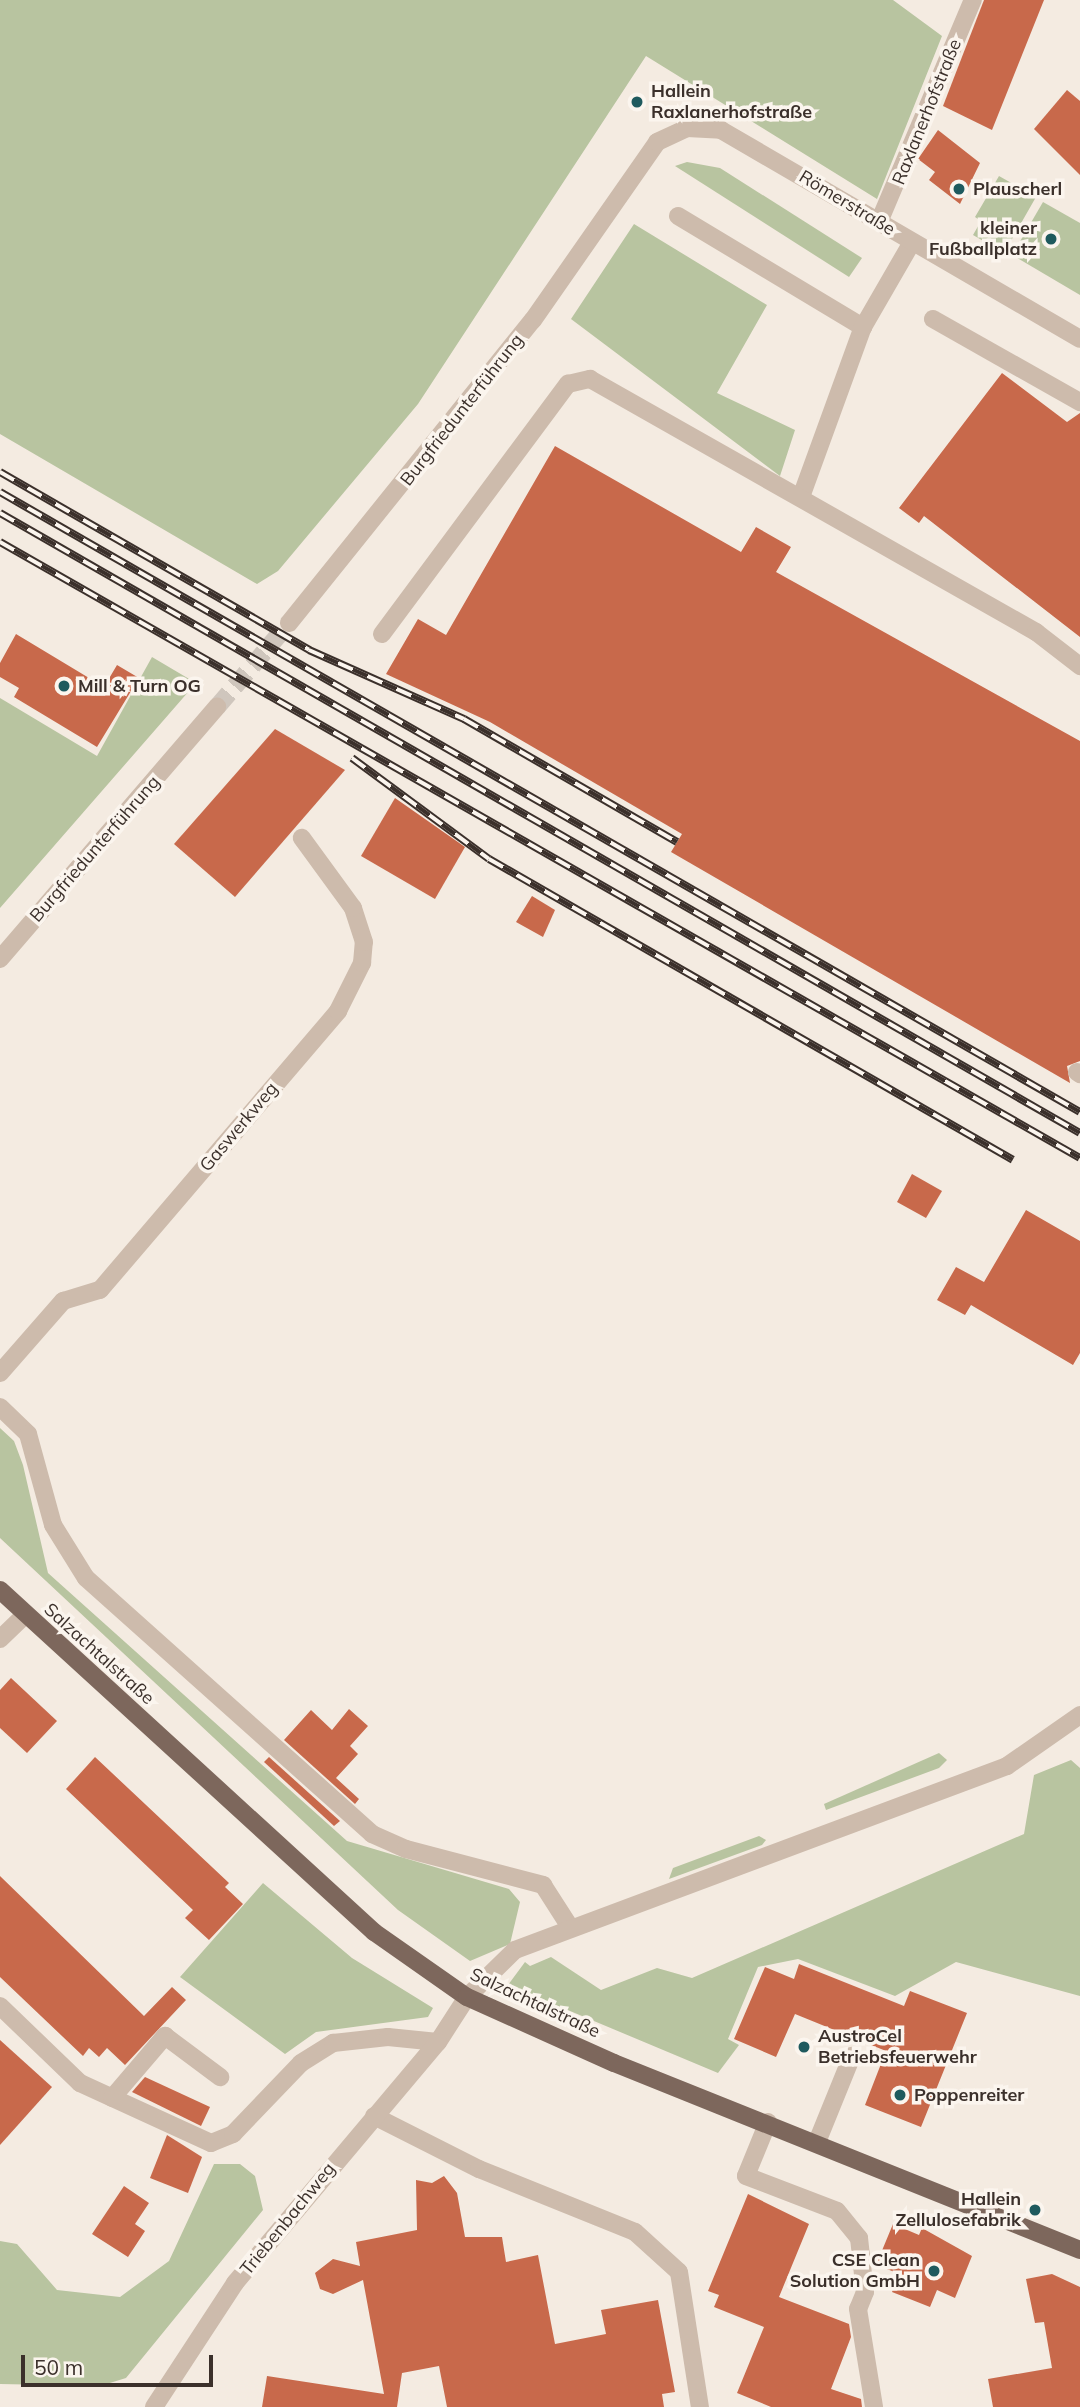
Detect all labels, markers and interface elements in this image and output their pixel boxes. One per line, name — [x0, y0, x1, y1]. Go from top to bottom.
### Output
street label: Raxlanerhofstraße — [888, 36, 966, 188]
place label: Hallein Raxlanerhofstraße — [651, 81, 812, 124]
marker: Hallein Raxlanerhofstraße — [629, 94, 645, 110]
street label: Römerstraße — [795, 166, 899, 240]
place label: Plauscherl — [973, 178, 1062, 200]
marker: Plauscherl — [951, 181, 967, 197]
place label: kleiner Fußballplatz — [929, 218, 1037, 260]
marker: kleiner Fußballplatz — [1043, 231, 1059, 247]
street label: Burgfriedunterführung — [396, 330, 528, 490]
place label: Mill & Turn OG — [78, 675, 201, 697]
marker: Mill & Turn OG — [56, 678, 72, 694]
street label: Burgfriedunterführung — [26, 771, 164, 927]
street label: Gaswerkweg — [195, 1078, 283, 1176]
street label: Salzachtalstraße — [39, 1599, 159, 1709]
street label: Salzachtalstraße — [467, 1963, 603, 2043]
place label: AustroCel Betriebsfeuerwehr — [818, 2026, 977, 2068]
marker: AustroCel Betriebsfeuerwehr — [796, 2039, 812, 2055]
place label: Poppenreiter — [914, 2084, 1024, 2106]
marker: Poppenreiter — [892, 2087, 908, 2103]
street label: Triebenbachweg — [236, 2158, 340, 2280]
place label: Hallein Zellulosefabrik — [896, 2189, 1021, 2232]
marker: Hallein Zellulosefabrik — [1027, 2202, 1043, 2218]
place label: CSE Clean Solution GmbH — [790, 2250, 920, 2292]
marker: CSE Clean Solution GmbH — [926, 2263, 942, 2279]
scale bar — [24, 2340, 217, 2384]
text: 50 m — [34, 2354, 83, 2380]

